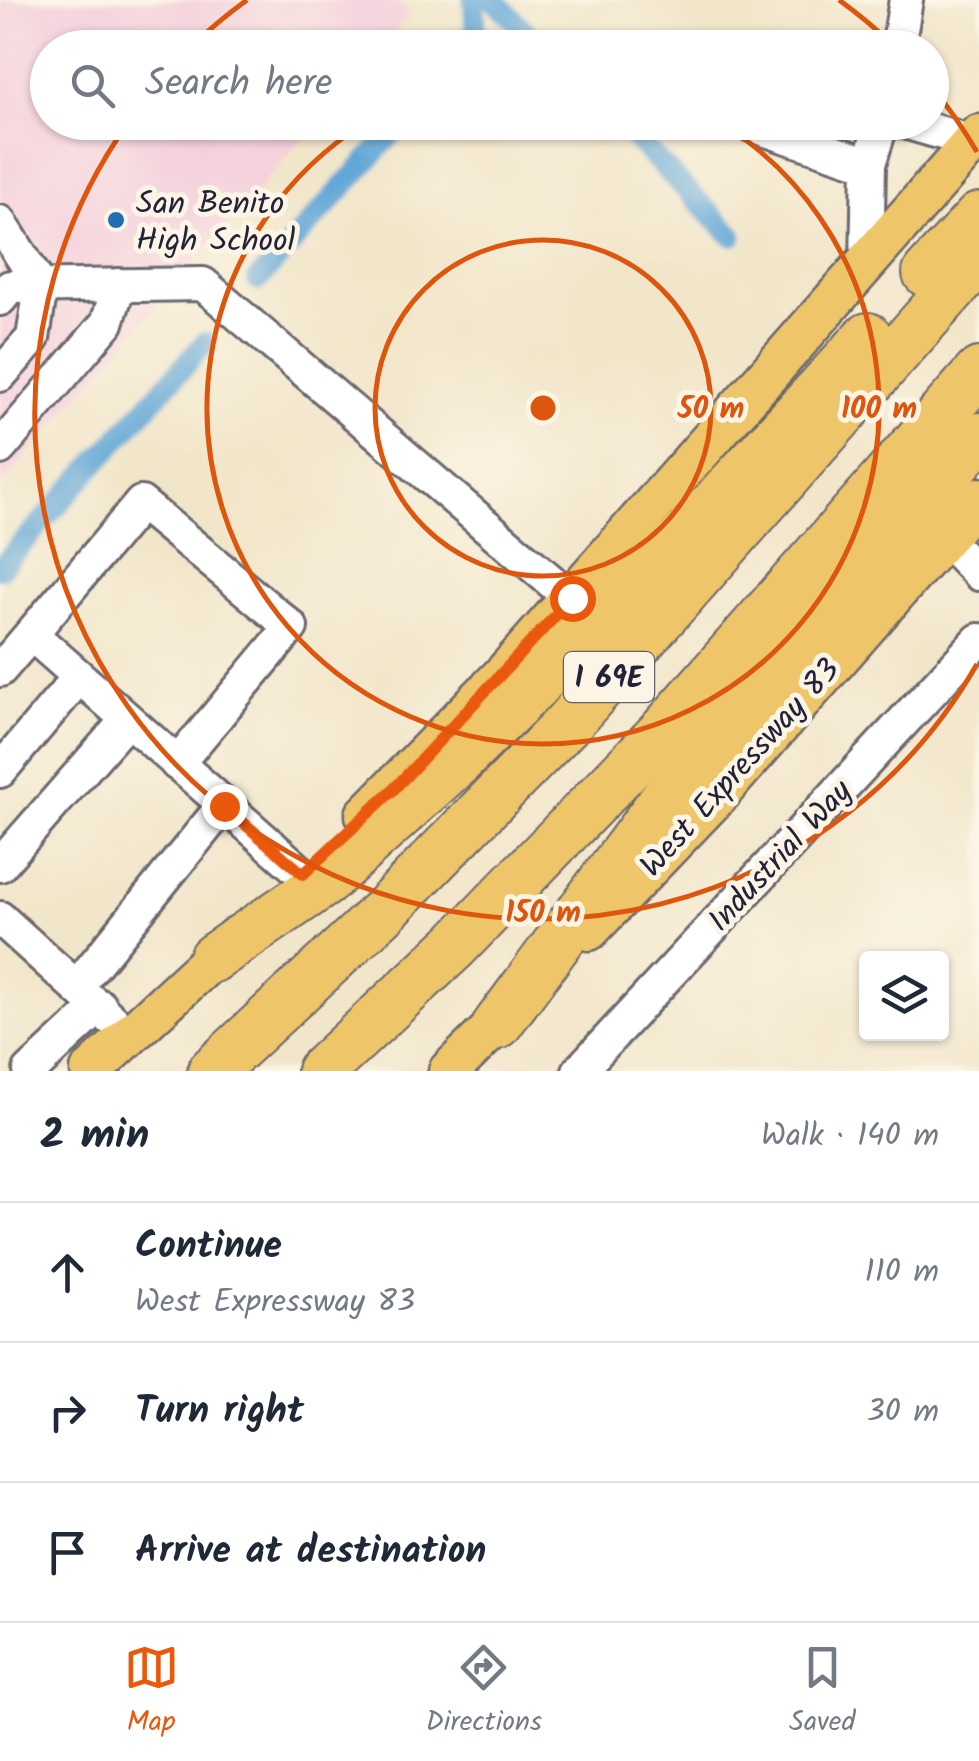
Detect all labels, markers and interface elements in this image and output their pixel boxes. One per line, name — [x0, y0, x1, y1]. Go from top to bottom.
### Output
search box — [30, 30, 949, 140]
text: Search here — [145, 55, 332, 115]
icon: search — [65, 58, 120, 113]
place label: San Benito High School — [136, 179, 296, 267]
marker: San Benito High School — [105, 209, 127, 231]
text: 50 m — [677, 386, 744, 434]
text: 100 m — [841, 386, 917, 434]
centre of rings — [525, 390, 561, 426]
route start — [550, 576, 596, 622]
street label: West Expressway 83 — [628, 648, 854, 890]
road number: I 69E — [564, 652, 654, 702]
street label: Industrial Way — [696, 768, 866, 945]
route end — [202, 784, 248, 830]
text: 150 m — [505, 890, 581, 938]
map controls — [859, 951, 949, 1041]
button: layers — [859, 951, 949, 1041]
text: 2 min — [40, 1103, 149, 1170]
text: Walk · 140 m — [761, 1111, 939, 1162]
text: Continue — [135, 1217, 282, 1277]
icon: ahead — [40, 1245, 95, 1300]
text: 110 m — [865, 1247, 939, 1298]
text: West Expressway 83 — [135, 1277, 415, 1328]
text: Turn right — [135, 1382, 304, 1442]
icon: right — [40, 1385, 95, 1440]
text: 30 m — [866, 1387, 939, 1438]
text: Arrive at destination — [135, 1522, 486, 1582]
icon: arrive — [40, 1525, 95, 1580]
tab: Map — [124, 1640, 179, 1745]
tab: Directions — [426, 1640, 542, 1745]
tab: Saved — [789, 1640, 855, 1745]

